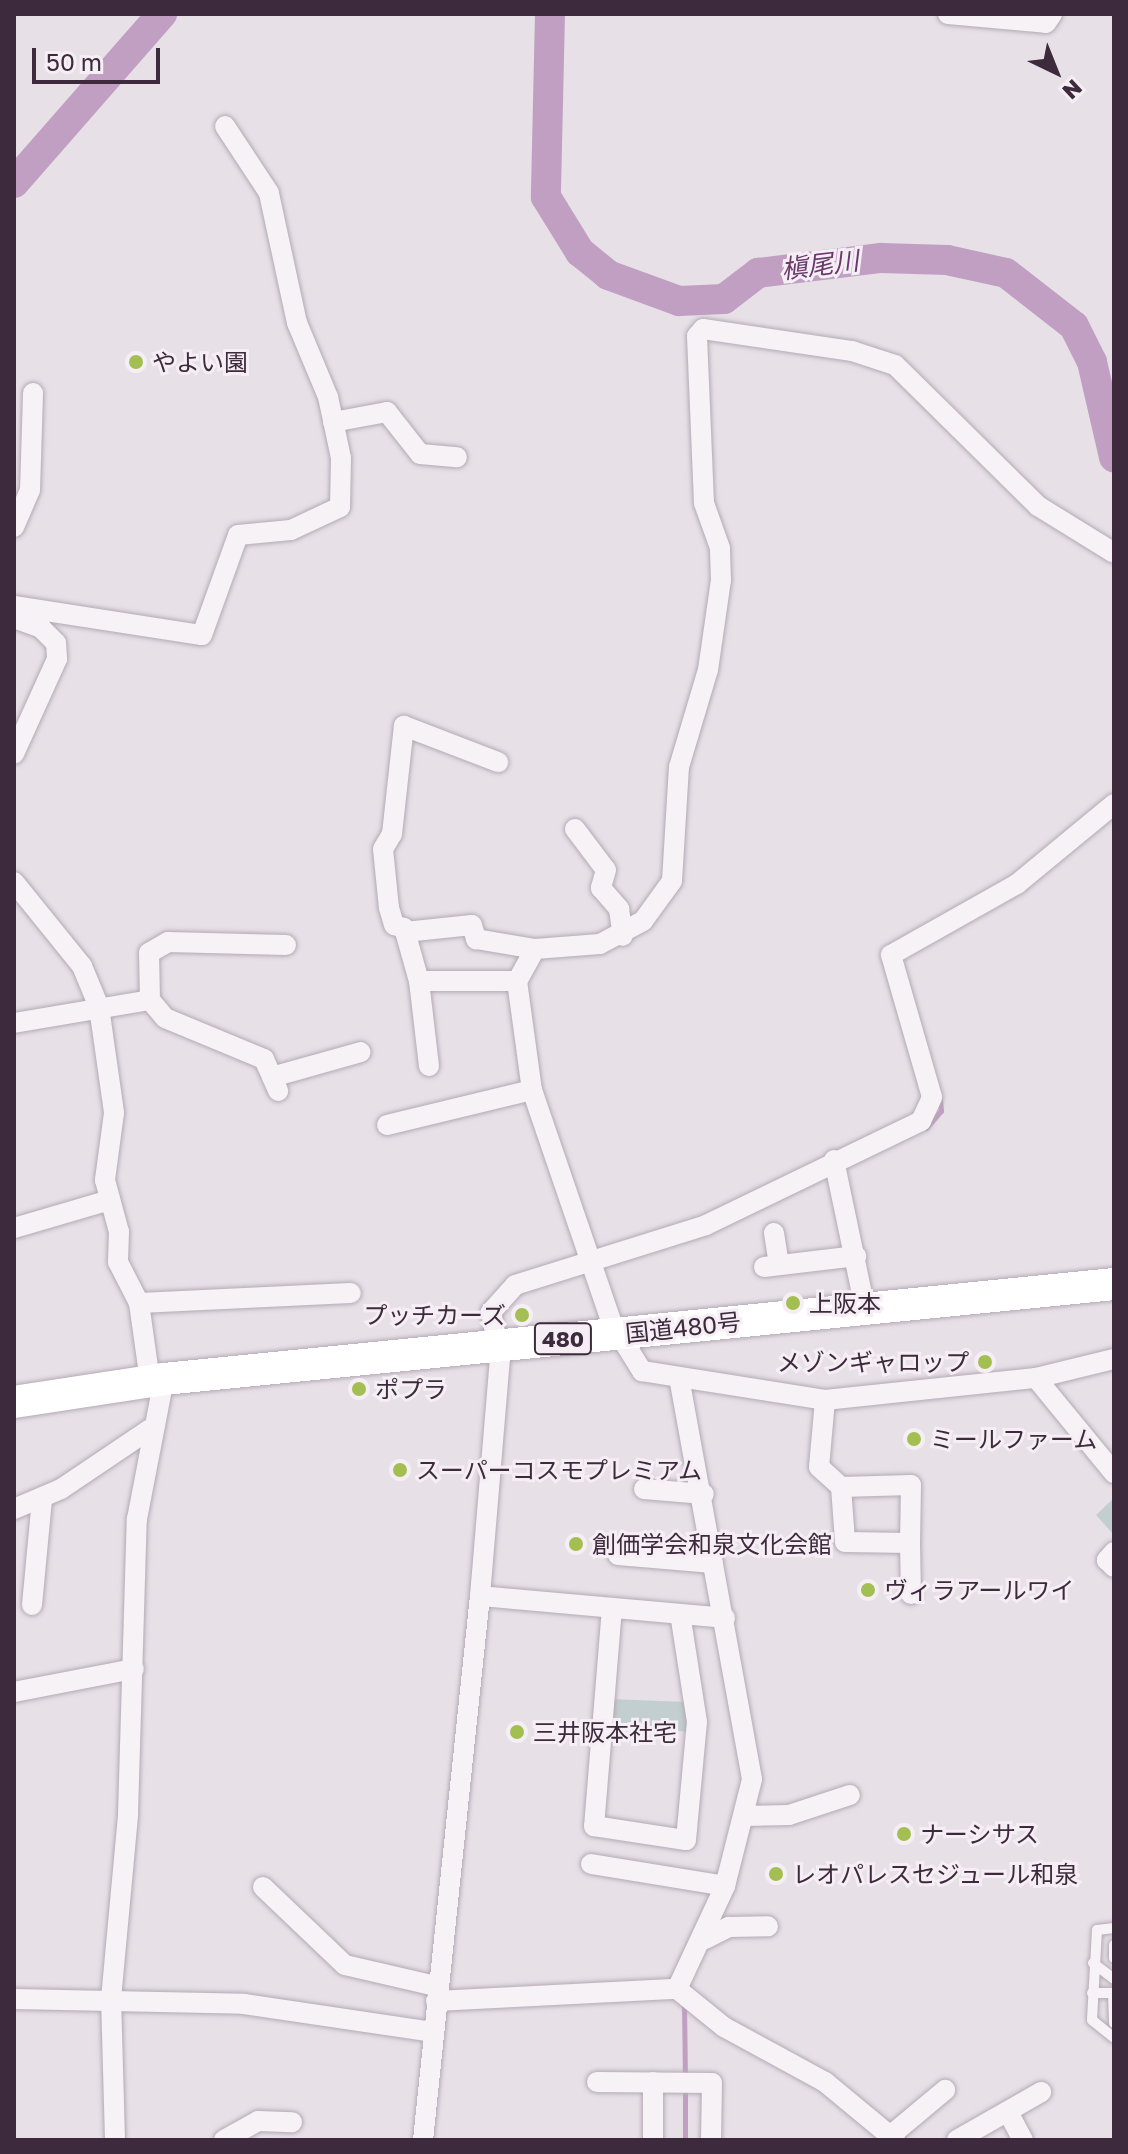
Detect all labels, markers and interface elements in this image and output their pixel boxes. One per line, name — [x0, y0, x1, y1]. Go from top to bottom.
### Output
scale bar — [36, 32, 164, 82]
north arrow — [1016, 32, 1096, 112]
text: 50 m — [46, 47, 102, 76]
text: N — [1057, 74, 1088, 105]
water label: 槇尾川 — [779, 245, 861, 285]
place label: やよい園 — [152, 348, 248, 376]
marker: やよい園 — [127, 353, 145, 371]
place label: 上阪本 — [809, 1289, 881, 1317]
marker: 上阪本 — [784, 1294, 802, 1312]
place label: プッチカーズ — [362, 1301, 506, 1329]
marker: プッチカーズ — [513, 1306, 531, 1324]
street label: 国道480号 — [624, 1307, 742, 1347]
road number: 480 — [533, 1321, 593, 1357]
place label: メゾンギャロップ — [777, 1348, 969, 1376]
marker: メゾンギャロップ — [976, 1353, 994, 1371]
place label: ポプラ — [375, 1375, 447, 1403]
marker: ポプラ — [350, 1380, 368, 1398]
place label: ミールファーム — [930, 1425, 1098, 1453]
marker: ミールファーム — [905, 1430, 923, 1448]
place label: スーパーコスモプレミアム — [416, 1456, 704, 1484]
marker: スーパーコスモプレミアム — [391, 1461, 409, 1479]
place label: 創価学会和泉文化会館 — [592, 1530, 832, 1558]
marker: 創価学会和泉文化会館 — [567, 1535, 585, 1553]
place label: ヴィラアールワイ — [884, 1576, 1075, 1604]
marker: ヴィラアールワイ — [859, 1581, 877, 1599]
place label: 三井阪本社宅 — [533, 1718, 677, 1746]
marker: 三井阪本社宅 — [508, 1723, 526, 1741]
place label: ナーシサス — [920, 1820, 1040, 1848]
marker: ナーシサス — [895, 1825, 913, 1843]
place label: レオパレスセジュール和泉 — [792, 1860, 1080, 1888]
marker: レオパレスセジュール和泉 — [767, 1865, 785, 1883]

